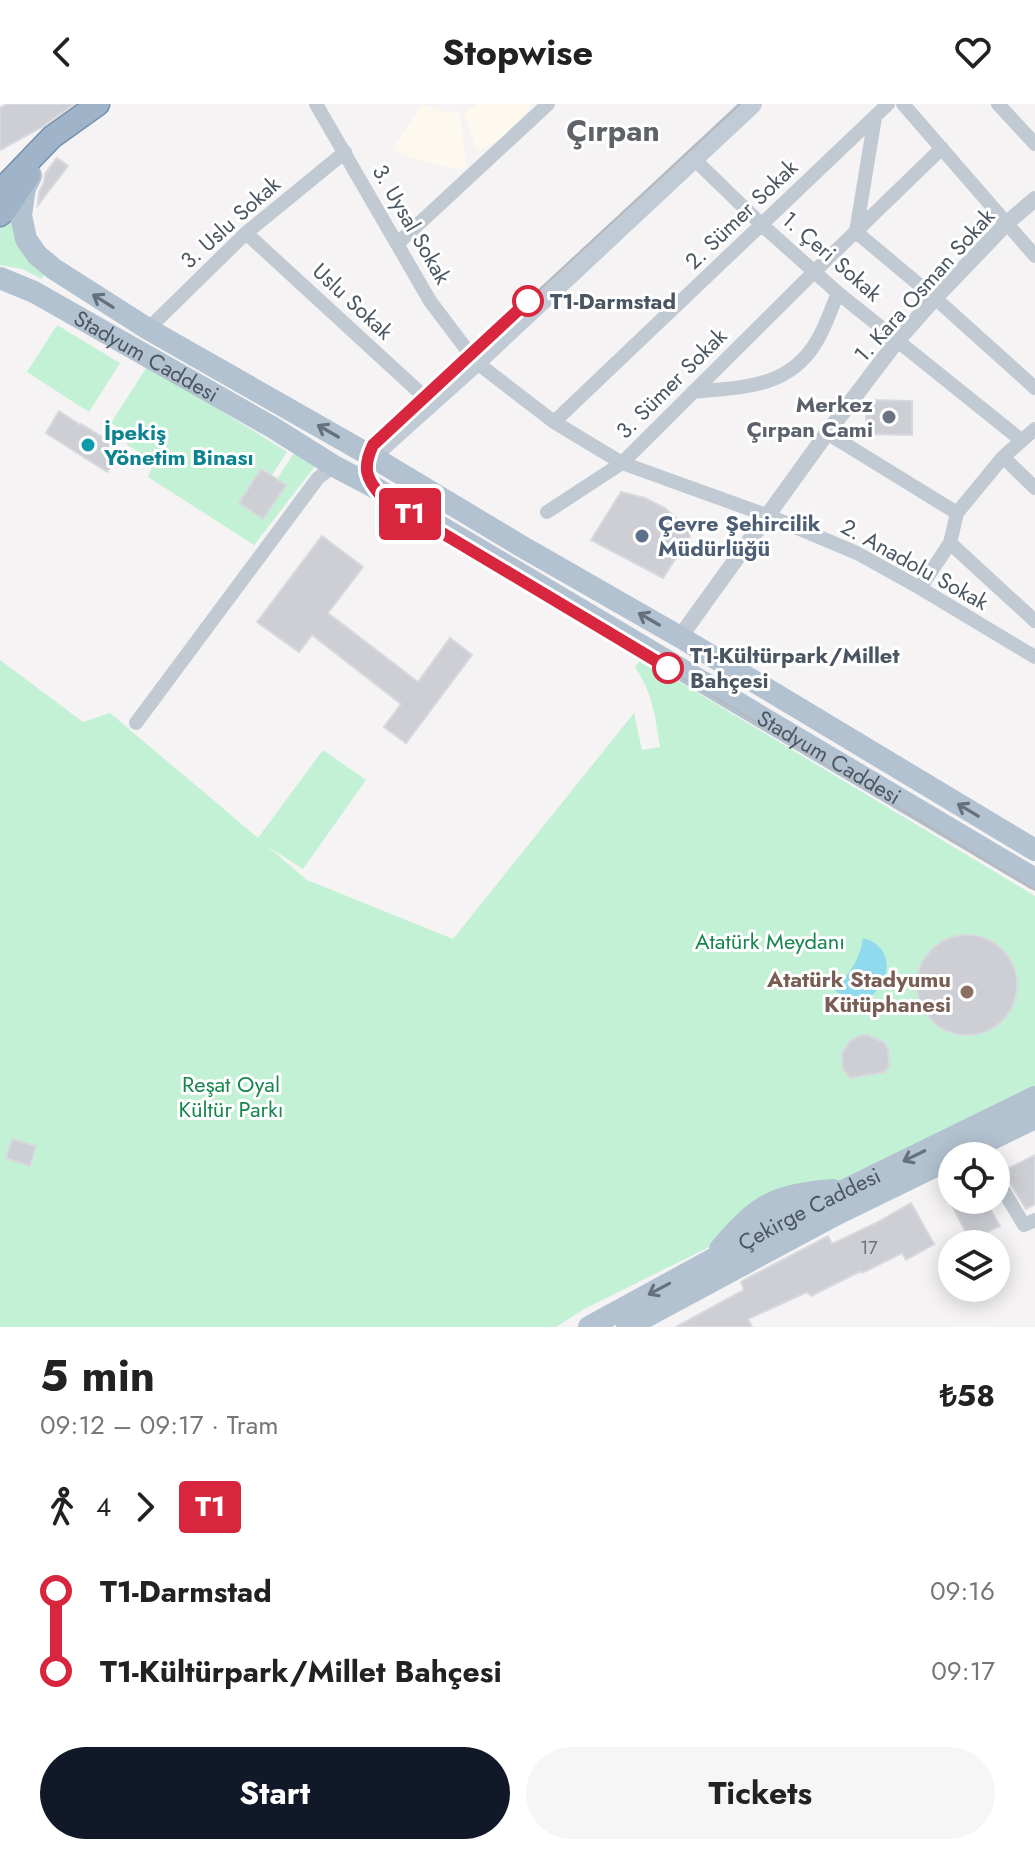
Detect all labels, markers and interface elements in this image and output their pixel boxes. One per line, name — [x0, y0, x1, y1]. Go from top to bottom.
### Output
text: Stopwise — [442, 26, 593, 78]
icon: back — [40, 30, 84, 74]
icon: heart — [951, 30, 995, 74]
district label: Çırpan — [566, 109, 660, 152]
street label: 2. Sümer Sokak — [677, 152, 805, 276]
street label: 3. Uysal Sokak — [365, 158, 459, 290]
street label: 3. Uslu Sokak — [173, 168, 287, 276]
street label: 1. Kara Osman Sokak — [846, 201, 1002, 369]
street label: 1. Çeri Sokak — [775, 203, 889, 309]
street label: Uslu Sokak — [306, 255, 401, 347]
place label: T1-Darmstad — [550, 285, 676, 317]
marker: T1-Darmstad — [513, 286, 543, 316]
one-way arrow — [92, 292, 115, 308]
street label: Stadyum Caddesi — [68, 302, 225, 410]
street label: 3. Sümer Sokak — [608, 320, 734, 446]
place label: Merkez Çırpan Cami — [746, 388, 874, 445]
marker: Merkez Çırpan Cami — [880, 408, 898, 426]
place label: İpekiş Yönetim Binası — [103, 416, 254, 473]
one-way arrow — [316, 423, 340, 438]
marker: İpekiş Yönetim Binası — [79, 436, 97, 454]
line badge: T1 — [374, 488, 446, 540]
text: T1 — [395, 493, 425, 534]
place label: Çevre Şehircilik Müdürlüğü — [658, 507, 821, 564]
street label: 2. Anadolu Sokak — [835, 510, 995, 618]
marker: Çevre Şehircilik Müdürlüğü — [633, 527, 651, 545]
one-way arrow — [638, 611, 661, 627]
place label: T1-Kültürpark/Millet Bahçesi — [690, 639, 899, 696]
marker: T1-Kültürpark/Millet Bahçesi — [653, 653, 683, 683]
street label: Stadyum Caddesi — [751, 702, 907, 812]
one-way arrow — [957, 802, 980, 818]
park label: Atatürk Meydanı — [695, 925, 845, 957]
place label: Atatürk Stadyumu Kütüphanesi — [766, 963, 951, 1020]
marker: Atatürk Stadyumu Kütüphanesi — [958, 983, 976, 1001]
park label: Reşat Oyal Kültür Parkı — [179, 1068, 283, 1125]
map controls — [938, 1142, 1010, 1302]
button: locate — [938, 1142, 1010, 1214]
one-way arrow — [903, 1149, 927, 1164]
street label: Çekirge Caddesi — [732, 1159, 886, 1259]
button: layers — [938, 1230, 1010, 1302]
house number: 17 — [860, 1235, 878, 1261]
one-way arrow — [648, 1281, 671, 1297]
text: 5 min — [40, 1344, 155, 1408]
text: ₺58 — [940, 1374, 995, 1417]
text: 09:12 – 09:17 · Tram — [40, 1406, 279, 1444]
icon: walk — [40, 1485, 84, 1529]
icon: forward — [123, 1485, 167, 1529]
text: T1 — [195, 1486, 225, 1527]
text: 4 — [96, 1488, 111, 1526]
text: T1-Darmstad — [100, 1570, 272, 1613]
text: 09:16 — [930, 1572, 995, 1610]
text: T1-Kültürpark/Millet Bahçesi — [100, 1650, 502, 1693]
text: 09:17 — [931, 1652, 995, 1690]
button: Start — [40, 1747, 510, 1839]
button: Tickets — [526, 1747, 995, 1839]

